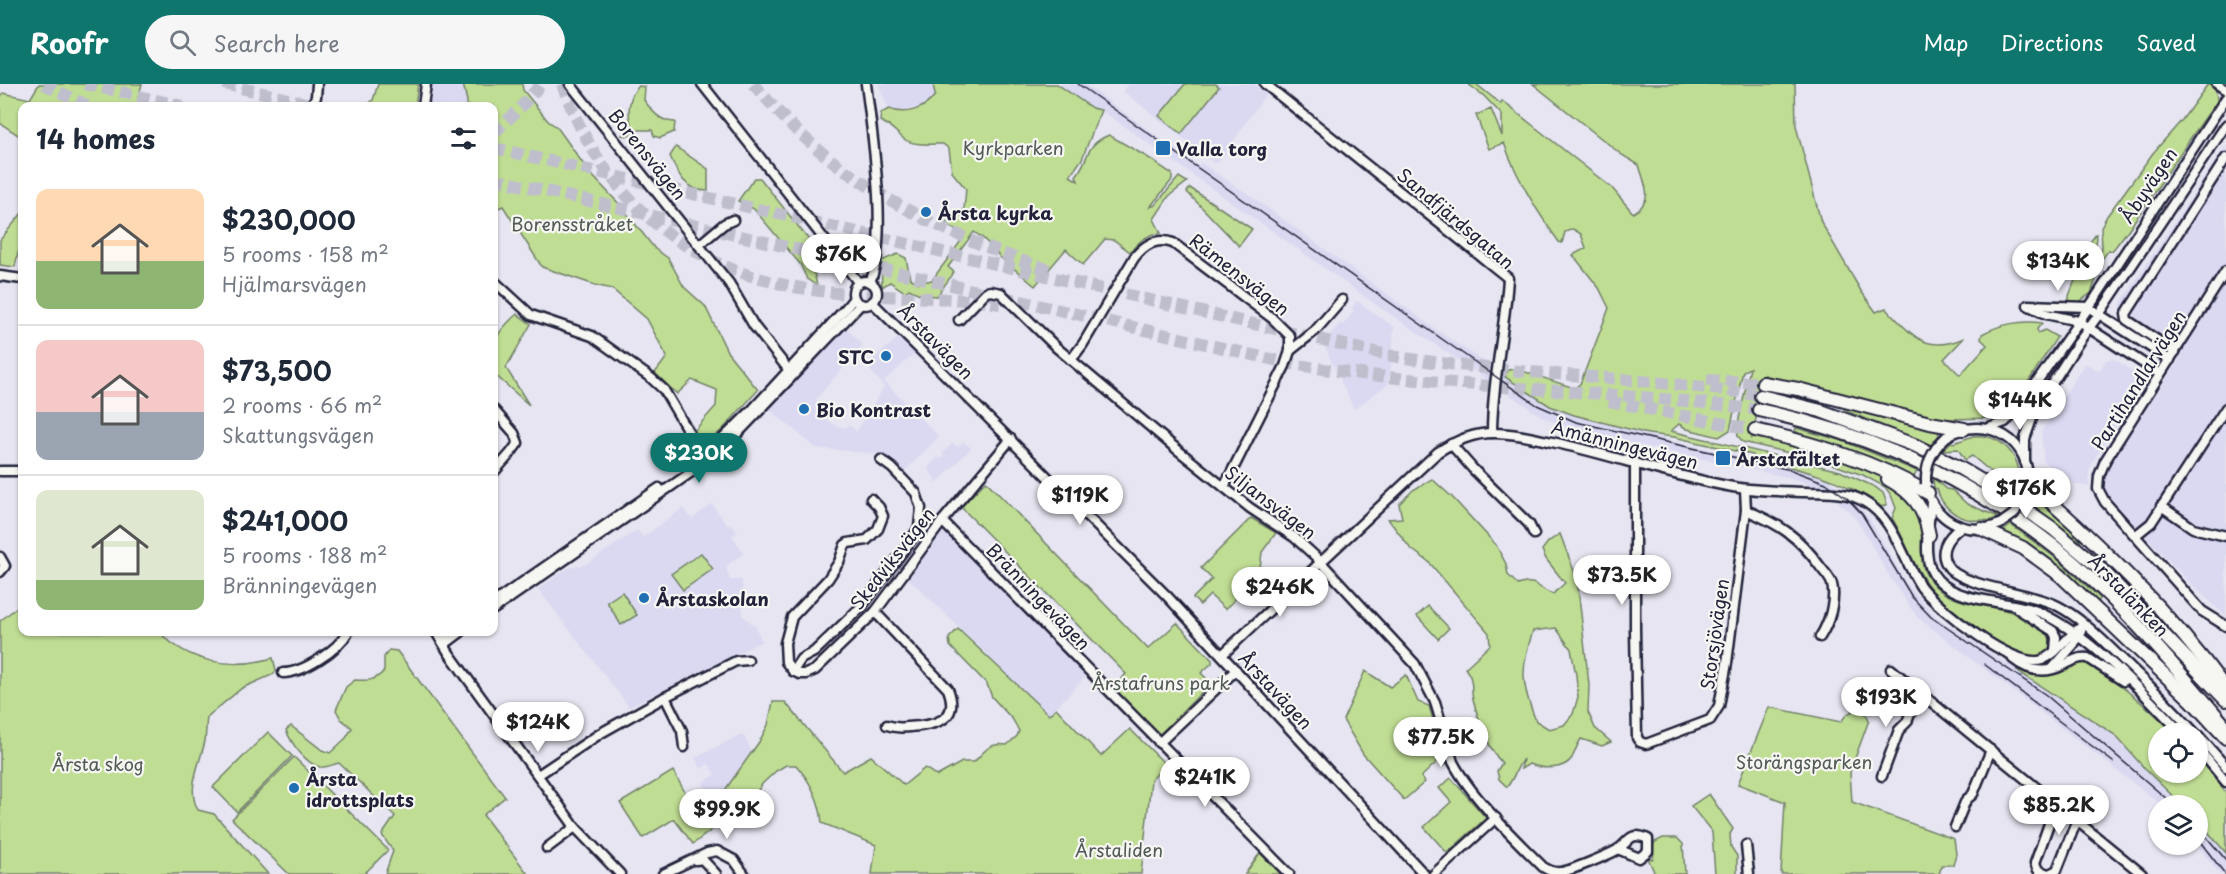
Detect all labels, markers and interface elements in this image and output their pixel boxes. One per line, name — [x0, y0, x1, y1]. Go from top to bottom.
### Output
search box — [145, 15, 565, 69]
text: Roofr — [30, 21, 109, 64]
icon: search — [166, 26, 199, 59]
text: Search here — [214, 26, 339, 59]
text: Map — [1923, 26, 1968, 58]
text: Directions — [2001, 26, 2103, 58]
text: Saved — [2136, 26, 2196, 58]
street label: Borensvägen — [603, 102, 693, 206]
text: 14 homes — [36, 119, 155, 158]
icon: filters — [447, 122, 480, 155]
park label: Kyrkparken — [962, 134, 1064, 161]
place label: Valla torg — [1176, 135, 1268, 162]
marker: Valla torg — [1154, 139, 1172, 157]
street label: Åbyvägen — [2113, 142, 2183, 228]
street label: Sandfjärdsgatan — [1392, 161, 1520, 275]
place label: Årsta kyrka — [937, 199, 1053, 226]
text: $230,000 — [222, 200, 356, 239]
marker: Årsta kyrka — [919, 205, 933, 219]
park label: Borensstråket — [511, 210, 633, 237]
icon: home — [84, 213, 156, 285]
street label: Rämensvägen — [1184, 226, 1296, 322]
pin: $76K — [805, 234, 877, 285]
text: $76K — [815, 238, 867, 268]
text: 5 rooms · 158 m² — [222, 239, 389, 269]
pin: $134K — [2016, 241, 2100, 292]
text: $134K — [2026, 245, 2090, 275]
text: Hjälmarsvägen — [222, 269, 367, 299]
street label: Årstavägen — [892, 297, 980, 385]
street label: Partihandlarvägen — [2084, 305, 2192, 455]
place label: STC — [838, 343, 874, 370]
marker: STC — [879, 349, 893, 363]
text: $73,500 — [222, 351, 332, 390]
icon: home — [84, 364, 156, 436]
pin: $144K — [1978, 380, 2062, 431]
text: $144K — [1988, 384, 2052, 414]
text: 2 rooms · 66 m² — [222, 390, 382, 420]
place label: Bio Kontrast — [816, 396, 931, 423]
marker: Bio Kontrast — [797, 402, 811, 416]
street label: Åmänningevägen — [1549, 413, 1701, 475]
text: Skattungsvägen — [222, 420, 374, 450]
pin: $230K — [657, 433, 741, 484]
text: $230K — [664, 437, 734, 467]
place label: Årstafältet — [1735, 445, 1841, 472]
marker: Årstafältet — [1714, 449, 1732, 467]
street label: Siljansvägen — [1220, 459, 1322, 545]
pin: $176K — [1984, 468, 2068, 519]
text: $176K — [1996, 472, 2056, 502]
pin: $119K — [1038, 475, 1122, 526]
text: $119K — [1051, 479, 1109, 509]
text: $241,000 — [222, 501, 348, 540]
street label: Skedviksvägen — [843, 501, 941, 615]
icon: home — [84, 514, 156, 586]
street label: Bränningevägen — [981, 536, 1097, 656]
text: 5 rooms · 188 m² — [222, 540, 387, 570]
street label: Årstalänken — [2082, 547, 2176, 643]
pin: $73.5K — [1573, 555, 1671, 606]
text: $73.5K — [1587, 559, 1657, 589]
pin: $246K — [1238, 567, 1322, 618]
text: Bränningevägen — [222, 570, 377, 600]
text: $246K — [1245, 571, 1315, 601]
street label: Storsjövägen — [1693, 577, 1735, 691]
place label: Årstaskolan — [655, 585, 769, 612]
marker: Årstaskolan — [637, 591, 651, 605]
street label: Årstavägen — [1233, 645, 1319, 735]
park label: Årstafruns park — [1092, 669, 1230, 696]
pin: $193K — [1844, 677, 1928, 728]
text: $193K — [1855, 681, 1917, 711]
pin: $124K — [496, 702, 580, 753]
text: $124K — [506, 706, 570, 736]
pin: $77.5K — [1392, 717, 1490, 768]
text: $77.5K — [1407, 721, 1475, 751]
map controls — [2148, 723, 2208, 855]
button: locate — [2148, 723, 2208, 783]
park label: Storängsparken — [1736, 748, 1872, 775]
park label: Årsta skog — [52, 750, 144, 777]
pin: $241K — [1163, 757, 1247, 808]
text: $241K — [1174, 761, 1236, 791]
place label: Årsta idrottsplats — [305, 765, 414, 813]
marker: Årsta idrottsplats — [287, 781, 301, 795]
pin: $85.2K — [2010, 785, 2108, 836]
pin: $99.9K — [678, 789, 776, 840]
text: $85.2K — [2023, 789, 2095, 819]
text: $99.9K — [693, 793, 761, 823]
button: layers — [2148, 795, 2208, 855]
park label: Årstaliden — [1075, 836, 1163, 863]

